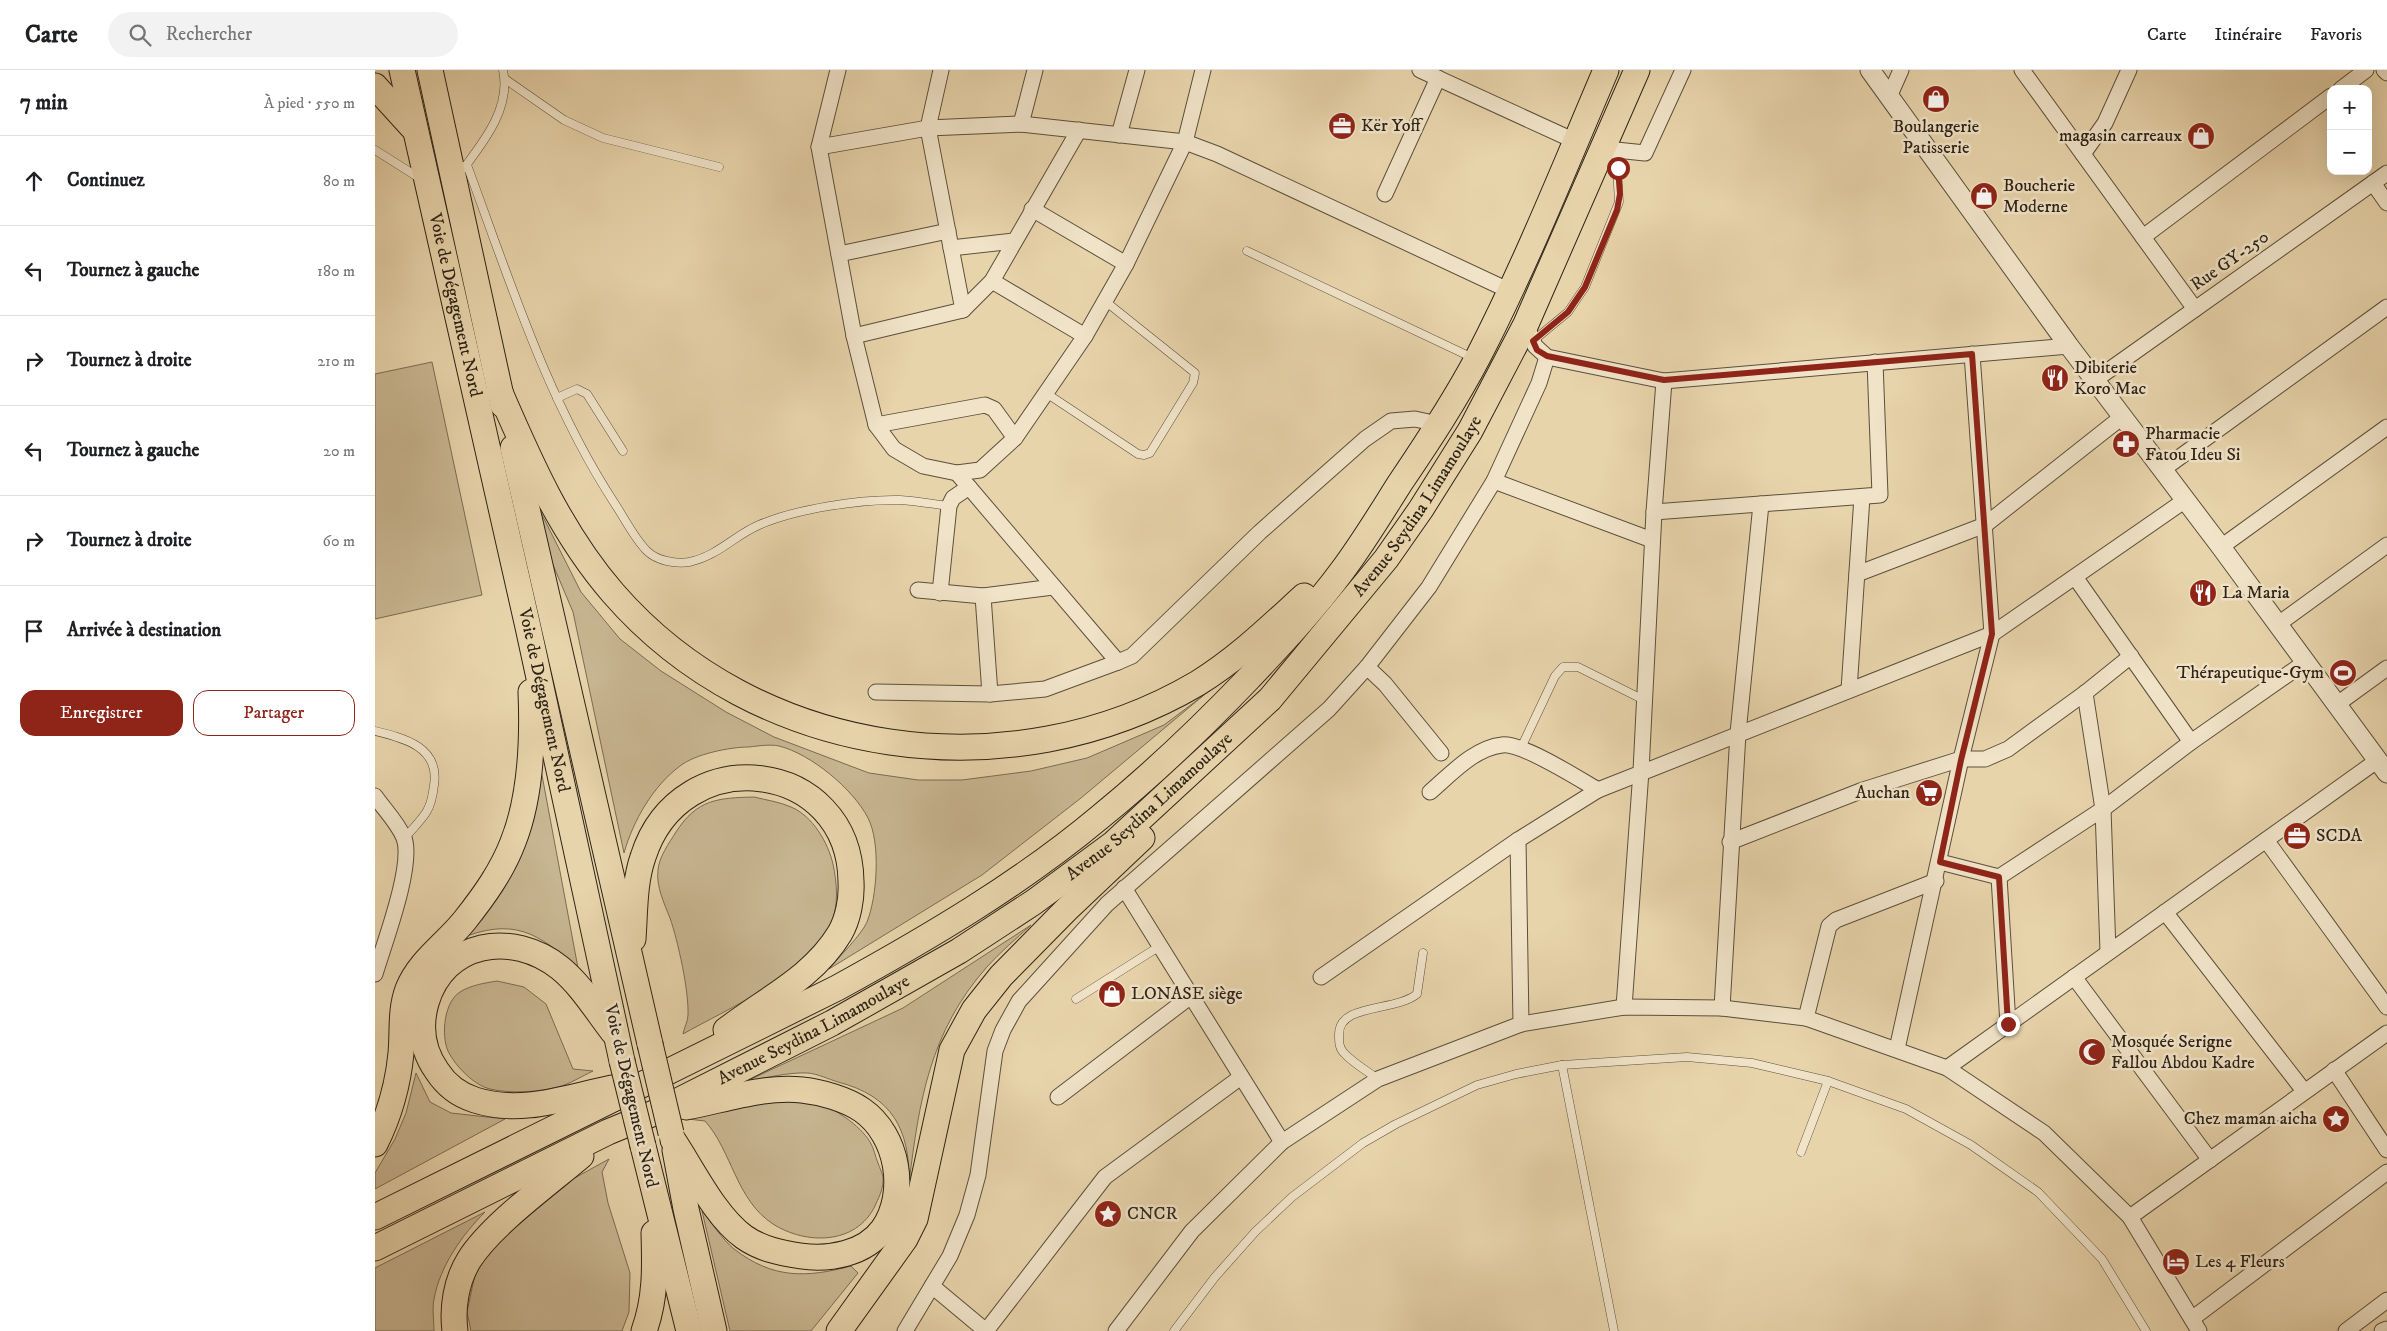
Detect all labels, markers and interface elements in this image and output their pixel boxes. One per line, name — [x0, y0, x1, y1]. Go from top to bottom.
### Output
search box — [108, 12, 458, 57]
text: Carte — [25, 20, 78, 50]
icon: search — [126, 21, 154, 49]
text: Rechercher — [166, 23, 252, 46]
text: Carte — [2147, 24, 2187, 46]
text: Itinéraire — [2215, 24, 2282, 46]
text: Favoris — [2310, 24, 2362, 46]
shop icon: Boulangerie Patisserie — [1921, 84, 1951, 114]
map controls — [2327, 85, 2372, 175]
button: + — [2327, 85, 2372, 130]
text: 7 min — [20, 90, 68, 116]
text: À pied · 550 m — [264, 93, 355, 113]
office icon: Kër Yoff — [1327, 111, 1357, 141]
place label: Kër Yoff — [1361, 115, 1423, 137]
place label: Boulangerie Patisserie — [1893, 116, 1979, 159]
shop icon: magasin carreaux — [2186, 121, 2216, 151]
place label: magasin carreaux — [2059, 125, 2182, 147]
button: − — [2327, 130, 2372, 175]
route start — [1607, 157, 1630, 180]
icon: ahead — [20, 167, 48, 195]
text: Continuez — [67, 169, 145, 192]
text: 80 m — [323, 171, 355, 191]
place label: Boucherie Moderne — [2003, 175, 2075, 218]
shop icon: Boucherie Moderne — [1969, 181, 1999, 211]
street label: Voie de Dégagement Nord — [424, 210, 487, 399]
street label: Rue GY-250 — [2187, 226, 2273, 296]
icon: left — [20, 257, 48, 285]
text: Tournez à gauche — [67, 259, 199, 282]
text: 180 m — [317, 261, 355, 281]
icon: right — [20, 347, 48, 375]
text: Tournez à droite — [67, 349, 192, 372]
text: 210 m — [317, 351, 355, 371]
place label: Dibiterie Koro Mac — [2074, 357, 2147, 400]
restaurant icon: Dibiterie Koro Mac — [2040, 363, 2070, 393]
street label: Avenue Seydina Limamoulaye — [1348, 412, 1487, 601]
place label: Pharmacie Fatou Ideu Si — [2145, 423, 2240, 466]
pharmacy icon: Pharmacie Fatou Ideu Si — [2111, 429, 2141, 459]
icon: left — [20, 437, 48, 465]
text: Tournez à gauche — [67, 439, 199, 462]
text: 20 m — [323, 441, 355, 461]
icon: right — [20, 527, 48, 555]
text: Tournez à droite — [67, 529, 192, 552]
text: 60 m — [323, 531, 355, 551]
restaurant icon: La Maria — [2188, 578, 2218, 608]
place label: La Maria — [2222, 582, 2290, 604]
street label: Voie de Dégagement Nord — [513, 605, 574, 794]
icon: arrive — [20, 617, 48, 645]
text: Arrivée à destination — [67, 619, 221, 642]
sports icon: Thérapeutique-Gym — [2328, 658, 2358, 688]
place label: Thérapeutique-Gym — [2177, 662, 2324, 684]
button: Enregistrer — [20, 690, 183, 736]
button: Partager — [193, 690, 355, 736]
street label: Avenue Seydina Limamoulaye — [1062, 728, 1237, 886]
supermarket icon: Auchan — [1914, 778, 1944, 808]
place label: Auchan — [1856, 782, 1911, 804]
office icon: SCDA — [2282, 821, 2312, 851]
place label: SCDA — [2316, 825, 2363, 847]
street label: Avenue Seydina Limamoulaye — [714, 970, 914, 1090]
shop icon: LONASE siège — [1097, 979, 1127, 1009]
place label: LONASE siège — [1131, 983, 1243, 1005]
street label: Voie de Dégagement Nord — [599, 1001, 663, 1190]
route end — [1997, 1013, 2020, 1036]
place label: Mosquée Serigne Fallou Abdou Kadre — [2111, 1031, 2255, 1074]
mosque icon: Mosquée Serigne Fallou Abdou Kadre — [2077, 1037, 2107, 1067]
place icon: Chez maman aicha — [2321, 1104, 2351, 1134]
place label: Chez maman aicha — [2184, 1108, 2317, 1130]
place icon: CNCR — [1093, 1199, 1123, 1229]
place label: CNCR — [1127, 1203, 1178, 1225]
hotel icon: Les 4 Fleurs — [2161, 1247, 2191, 1277]
place label: Les 4 Fleurs — [2195, 1251, 2285, 1273]

